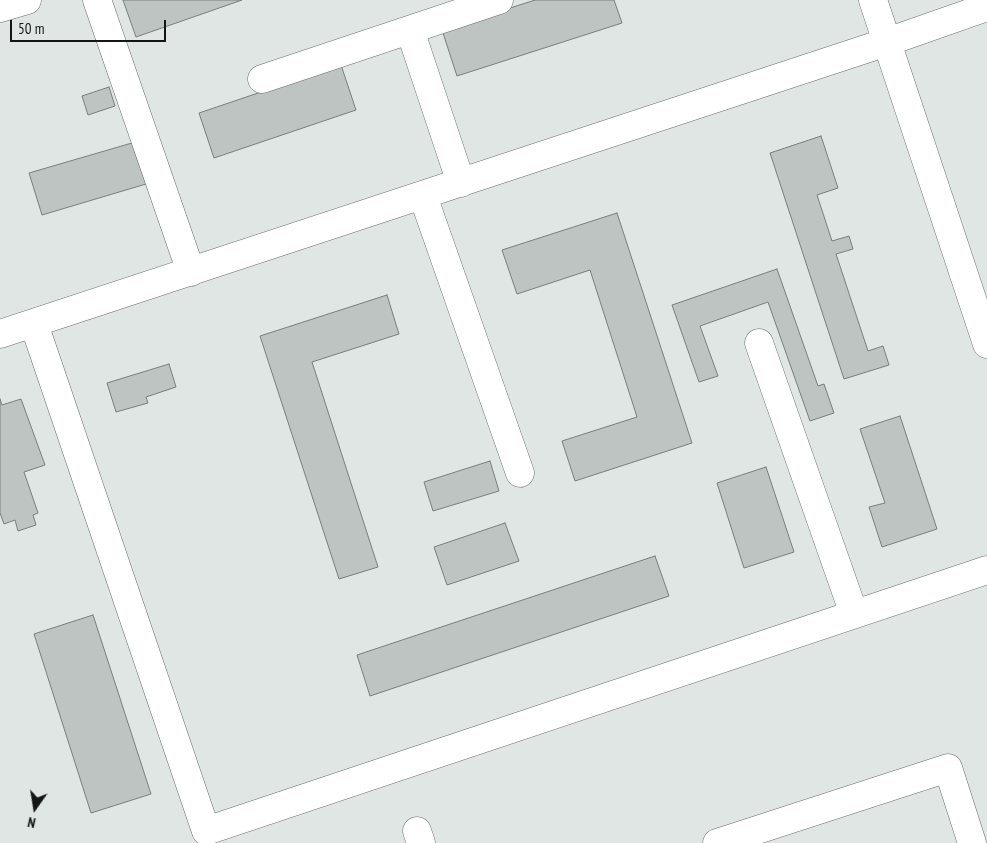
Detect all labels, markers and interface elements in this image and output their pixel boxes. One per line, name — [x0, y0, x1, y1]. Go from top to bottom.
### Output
scale bar — [12, 10, 169, 42]
text: 50 m — [18, 19, 44, 38]
north arrow — [10, 783, 60, 833]
text: N — [26, 813, 37, 832]

